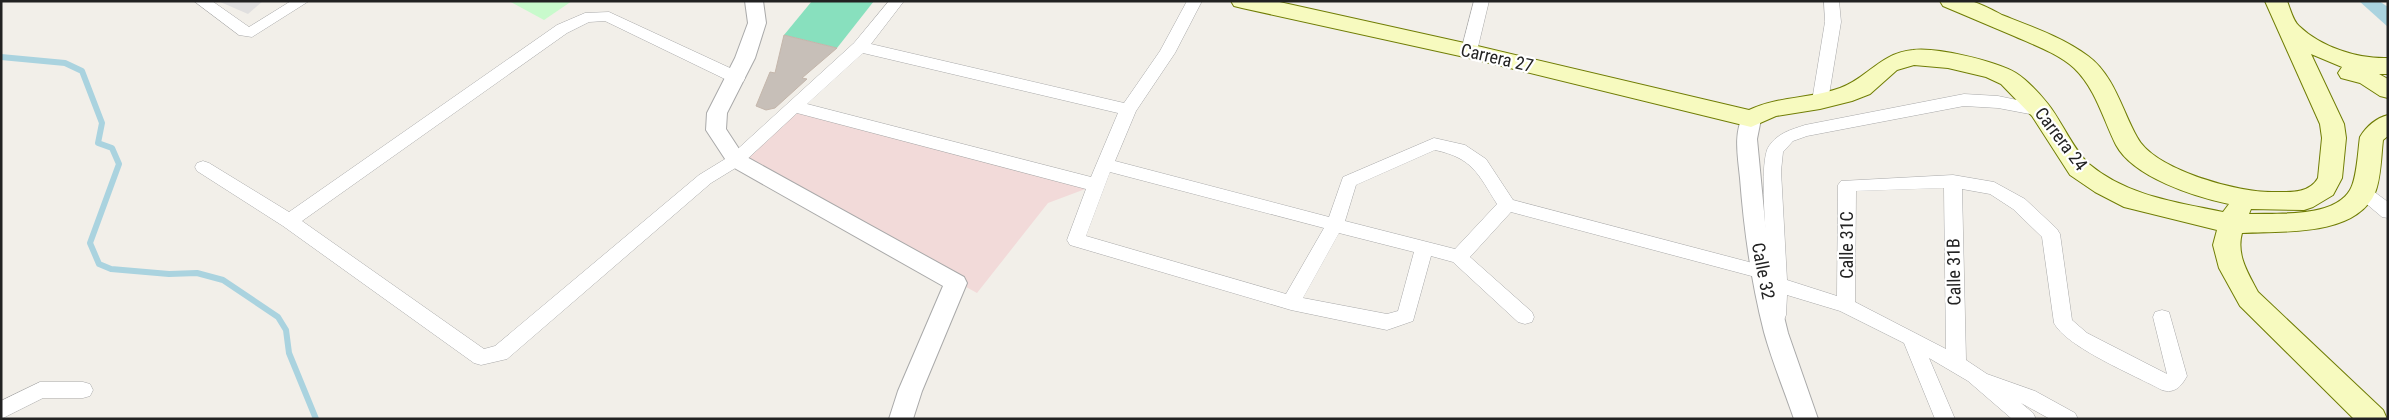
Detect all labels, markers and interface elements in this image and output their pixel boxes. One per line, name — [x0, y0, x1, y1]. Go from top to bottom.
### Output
street label: Carrera 27 — [1459, 39, 1535, 76]
street label: Carrera 24 — [2031, 103, 2092, 175]
street label: Calle 31C — [1836, 211, 1857, 279]
street label: Calle 31B — [1942, 238, 1965, 306]
street label: Calle 32 — [1748, 241, 1779, 301]

